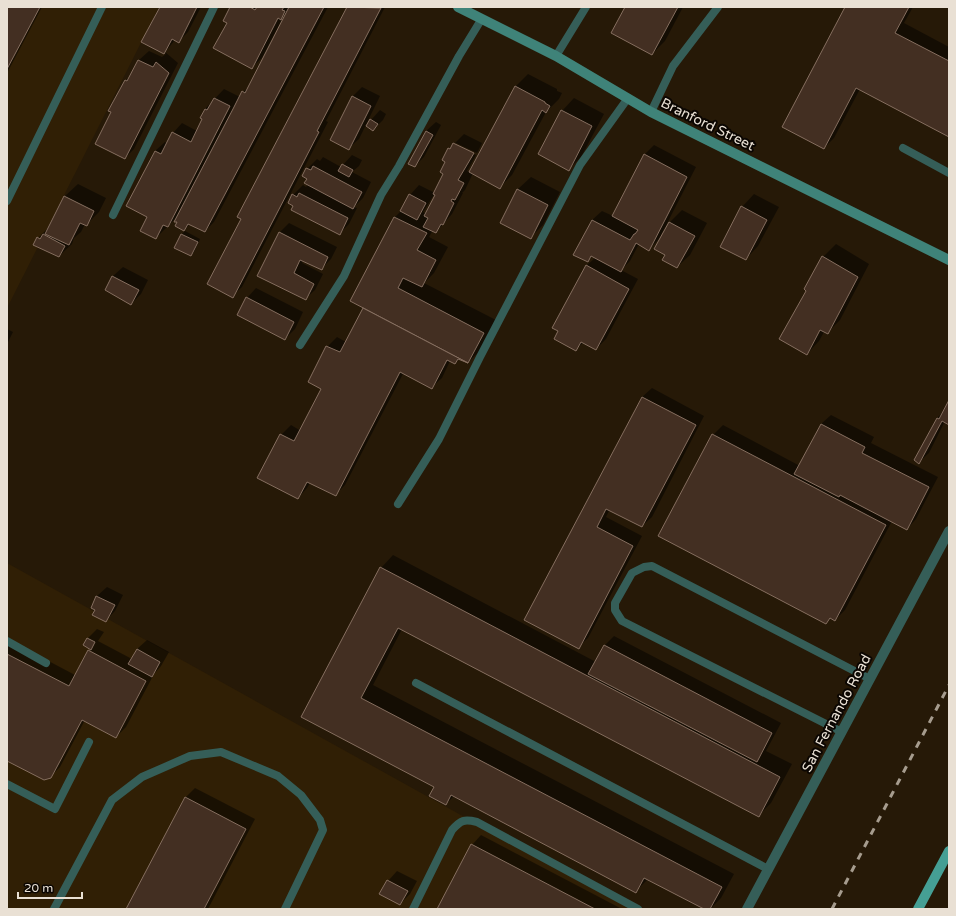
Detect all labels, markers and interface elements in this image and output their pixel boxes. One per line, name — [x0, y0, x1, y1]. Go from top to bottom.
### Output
street label: Branford Street — [658, 94, 758, 155]
street label: San Fernando Road — [798, 651, 875, 775]
scale bar — [18, 874, 82, 900]
text: 20 m — [24, 881, 53, 895]

